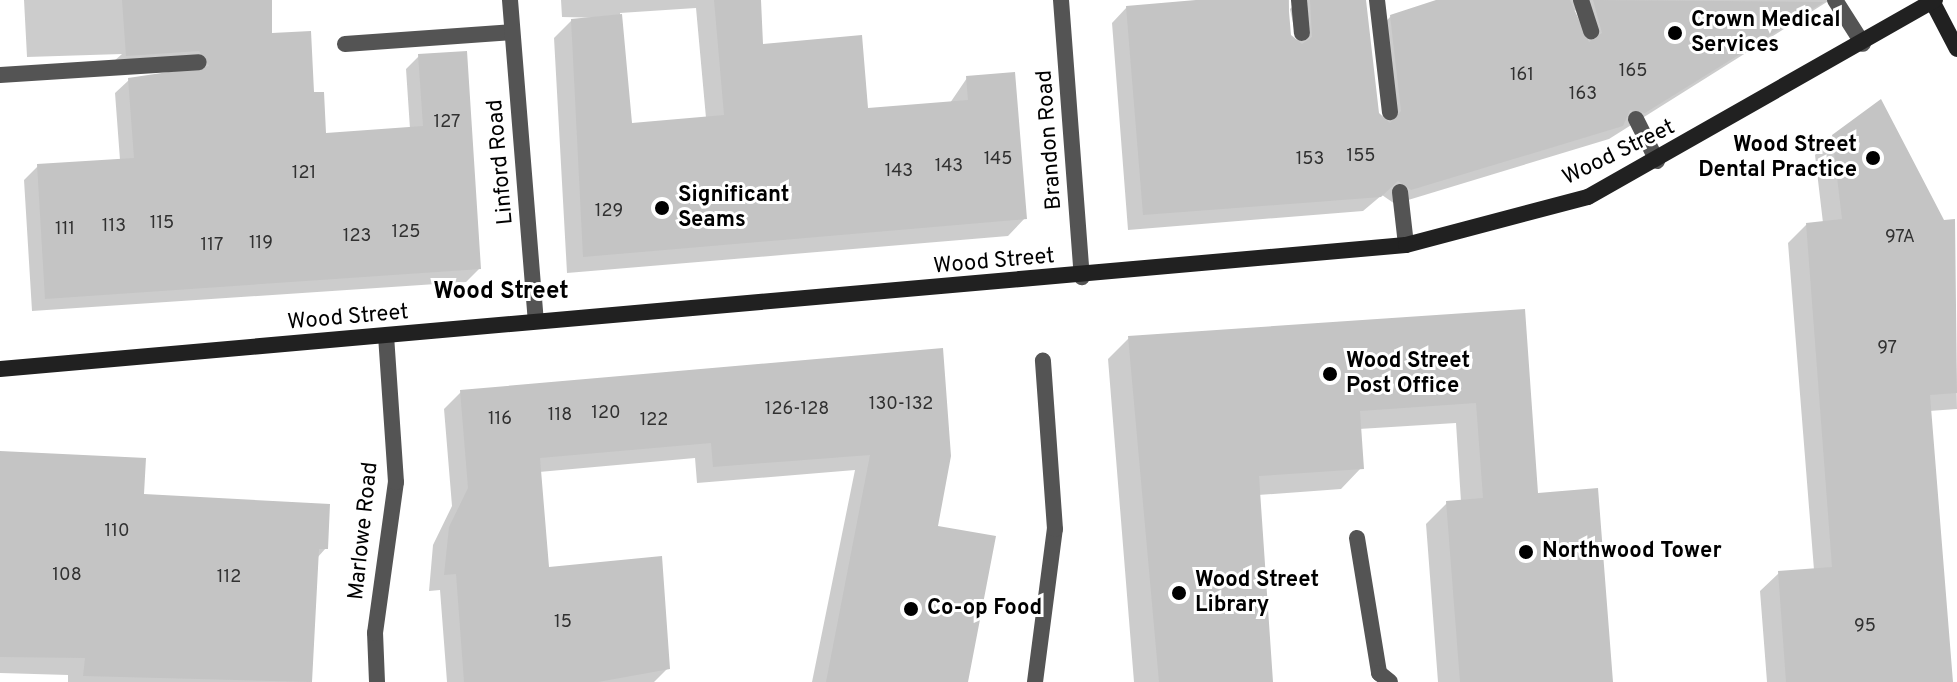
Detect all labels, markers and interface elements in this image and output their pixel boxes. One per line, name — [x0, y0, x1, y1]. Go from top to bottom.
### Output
place label: Crown Medical Services — [1691, 7, 1841, 58]
marker: Crown Medical Services — [1666, 24, 1684, 42]
house number: 165 — [1619, 61, 1647, 83]
house number: 161 — [1510, 65, 1534, 87]
street label: Brandon Road — [1032, 69, 1068, 211]
house number: 163 — [1569, 84, 1597, 106]
street label: Linford Road — [482, 98, 520, 226]
house number: 127 — [434, 112, 460, 134]
street label: Wood Street — [1559, 115, 1679, 191]
place label: Wood Street Dental Practice — [1698, 132, 1857, 184]
house number: 155 — [1346, 146, 1376, 168]
house number: 145 — [984, 149, 1012, 171]
house number: 153 — [1296, 149, 1324, 171]
marker: Wood Street Dental Practice — [1864, 149, 1882, 167]
house number: 143 — [935, 156, 963, 178]
house number: 143 — [885, 161, 913, 183]
house number: 121 — [292, 163, 316, 185]
place label: Significant Seams — [678, 182, 789, 234]
marker: Significant Seams — [653, 199, 671, 217]
house number: 129 — [595, 201, 623, 223]
house number: 115 — [150, 213, 174, 235]
house number: 113 — [102, 216, 126, 238]
house number: 111 — [55, 219, 75, 241]
house number: 125 — [392, 222, 420, 244]
house number: 123 — [343, 226, 371, 248]
house number: 97A — [1885, 227, 1915, 249]
house number: 119 — [249, 233, 273, 255]
house number: 117 — [201, 235, 223, 257]
street label: Wood Street — [932, 244, 1056, 280]
district label: Wood Street — [433, 279, 569, 307]
street label: Wood Street — [286, 300, 410, 336]
house number: 97 — [1877, 338, 1897, 360]
place label: Wood Street Post Office — [1346, 348, 1470, 400]
marker: Wood Street Post Office — [1321, 365, 1339, 383]
house number: 130-132 — [869, 394, 933, 416]
house number: 126-128 — [765, 399, 829, 421]
house number: 120 — [591, 403, 621, 425]
house number: 118 — [548, 405, 572, 427]
house number: 116 — [488, 409, 512, 431]
house number: 122 — [640, 410, 668, 432]
street label: Marlowe Road — [344, 461, 384, 601]
house number: 110 — [105, 521, 129, 543]
place label: Northwood Tower — [1542, 539, 1722, 565]
marker: Northwood Tower — [1517, 543, 1535, 561]
house number: 108 — [52, 565, 82, 587]
house number: 112 — [217, 567, 241, 589]
place label: Wood Street Library — [1195, 567, 1319, 618]
marker: Wood Street Library — [1170, 584, 1188, 602]
place label: Co-op Food — [927, 596, 1042, 622]
marker: Co-op Food — [902, 600, 920, 618]
house number: 15 — [554, 612, 572, 634]
house number: 95 — [1854, 616, 1876, 638]

